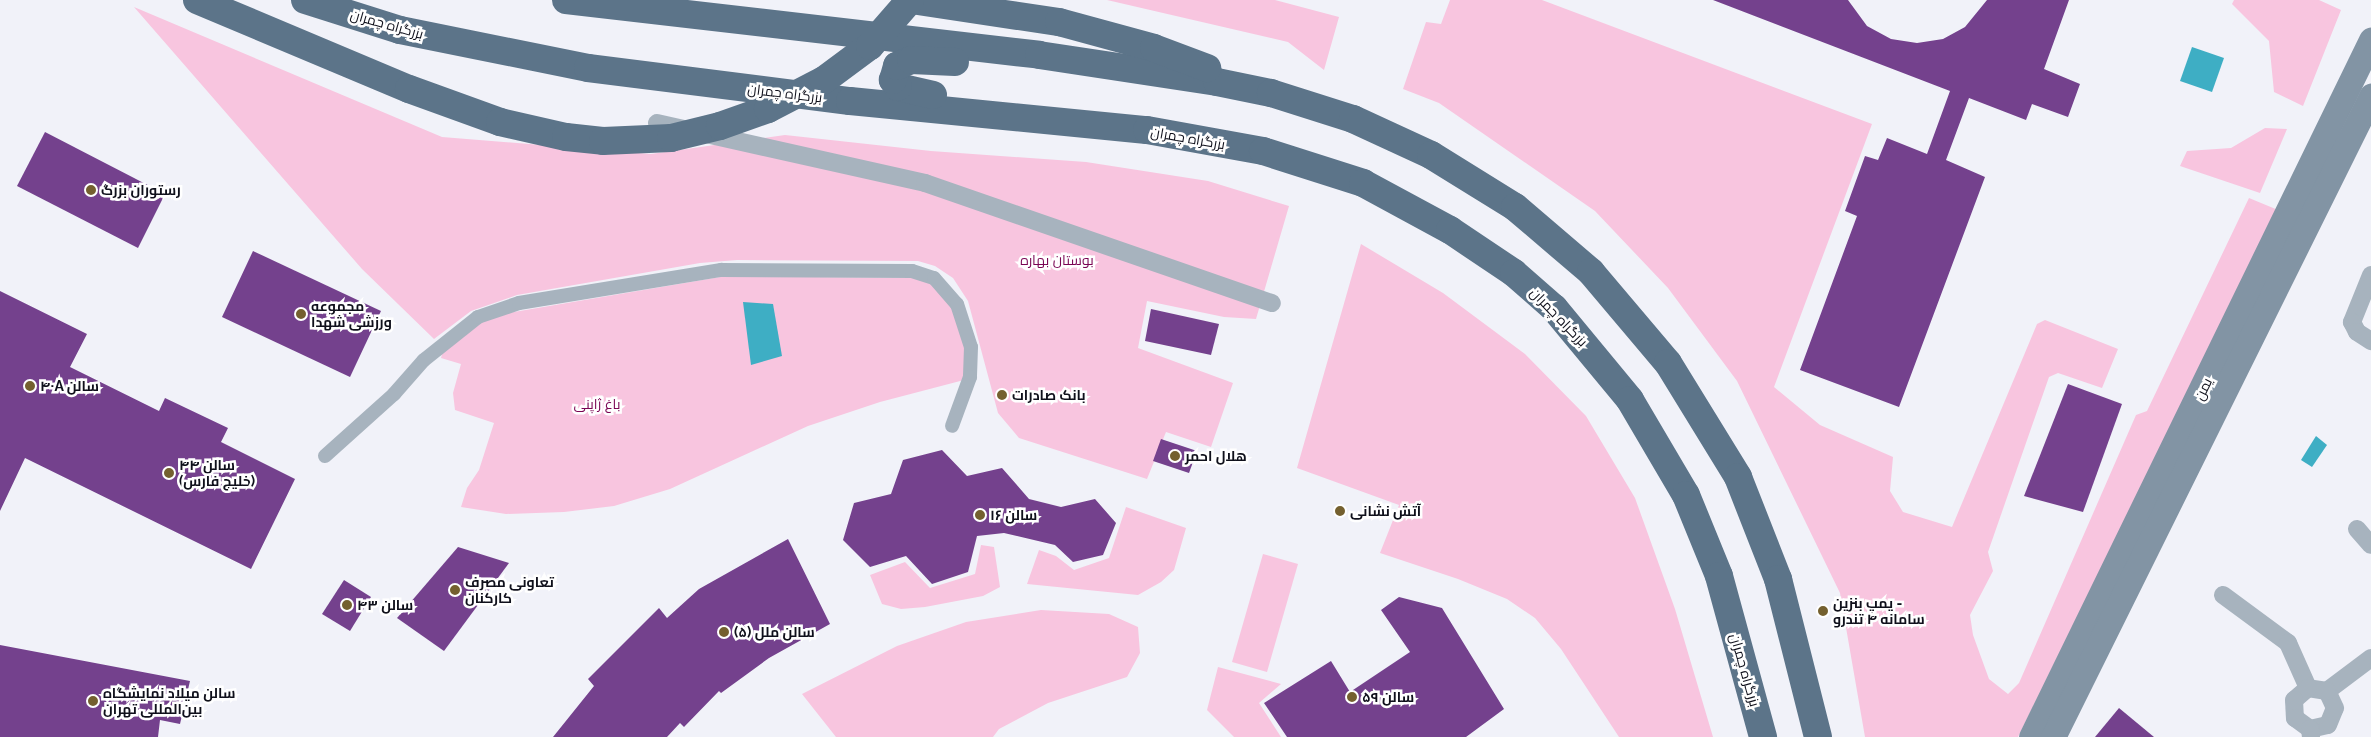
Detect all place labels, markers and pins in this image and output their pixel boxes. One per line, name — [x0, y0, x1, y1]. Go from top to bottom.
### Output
place label: رستوران بزرگ — [101, 182, 181, 198]
marker: رستوران بزرگ — [85, 184, 97, 196]
place label: مجموعه ورزشی شهدا — [311, 298, 392, 331]
marker: مجموعه ورزشی شهدا — [295, 308, 307, 320]
place label: ۴۰A سالن — [40, 378, 99, 394]
marker: ۴۰A سالن — [24, 380, 36, 392]
place label: بانک صادرات — [1012, 387, 1086, 403]
marker: بانک صادرات — [996, 389, 1008, 401]
place label: هلال احمر — [1185, 448, 1247, 464]
marker: هلال احمر — [1169, 450, 1181, 462]
place label: سالن ۴۴ (خلیج فارس) — [179, 457, 255, 490]
marker: سالن ۴۴ (خلیج فارس) — [163, 467, 175, 479]
place label: آتش نشانی — [1350, 503, 1421, 519]
marker: آتش نشانی — [1334, 505, 1346, 517]
place label: سالن ۱۶ — [990, 507, 1037, 523]
marker: سالن ۱۶ — [974, 509, 986, 521]
place label: تعاونی مصرف کارکنان — [465, 574, 554, 606]
marker: تعاونی مصرف کارکنان — [449, 584, 461, 596]
place label: پمپ بنزین - سامانه ۴ تندرو — [1833, 595, 1925, 628]
place label: سالن ۴۳ — [357, 597, 413, 613]
marker: سالن ۴۳ — [341, 599, 353, 611]
marker: پمپ بنزین - سامانه ۴ تندرو — [1817, 605, 1829, 617]
place label: (۵) سالن ملل — [734, 624, 815, 640]
marker: (۵) سالن ملل — [718, 626, 730, 638]
place label: سالن میلاد نمایشگاه بین‌المللی تهران — [103, 685, 235, 718]
place label: سالن ۵۹ — [1362, 689, 1414, 705]
marker: سالن ۵۹ — [1346, 691, 1358, 703]
marker: سالن میلاد نمایشگاه بین‌المللی تهران — [87, 695, 99, 707]

